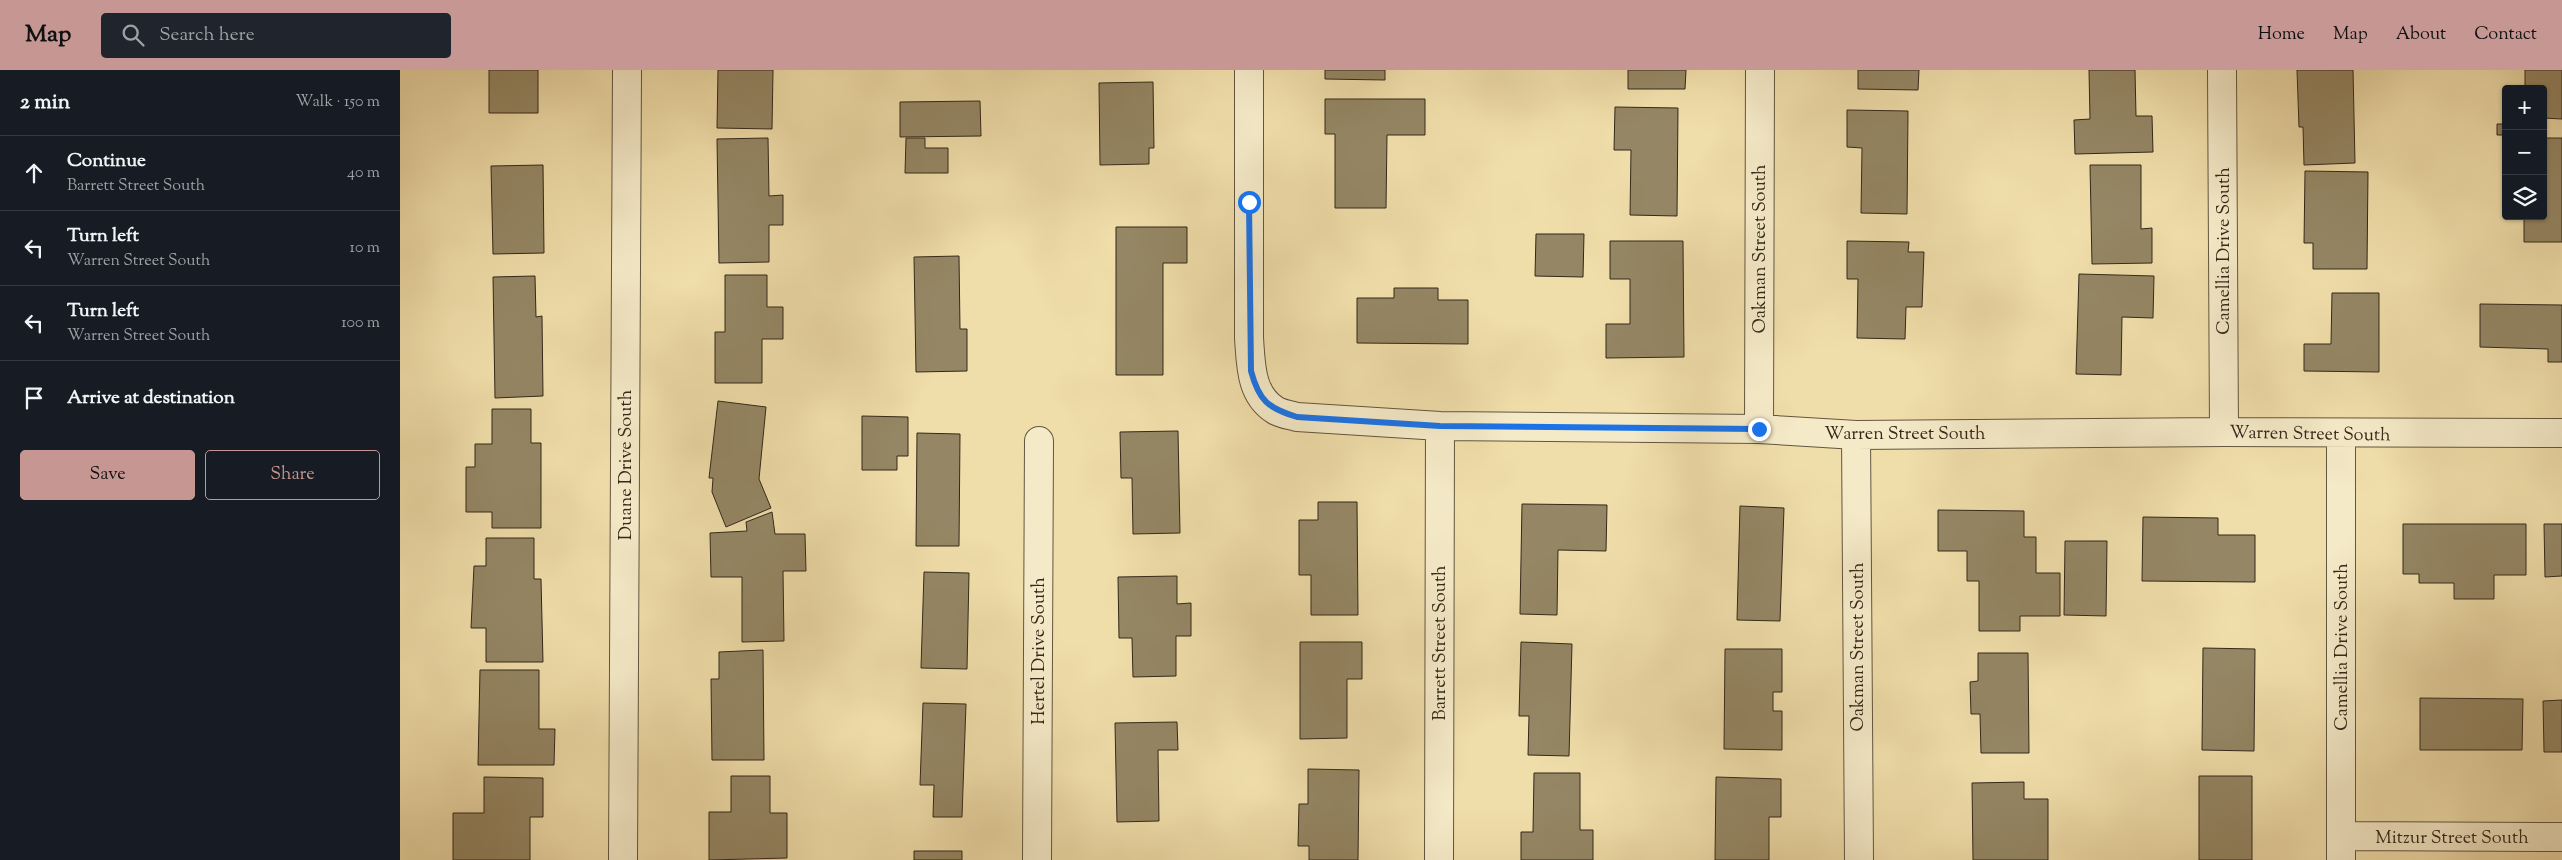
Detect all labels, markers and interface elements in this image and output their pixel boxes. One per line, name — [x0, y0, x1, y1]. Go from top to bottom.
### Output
search box — [101, 13, 451, 58]
text: Map — [25, 18, 71, 52]
icon: search — [119, 21, 147, 49]
text: Search here — [159, 22, 255, 49]
text: Home — [2258, 22, 2305, 48]
text: Map — [2333, 22, 2368, 48]
text: About — [2396, 22, 2446, 48]
text: Contact — [2474, 22, 2537, 48]
map controls — [2502, 85, 2547, 220]
button: + — [2502, 85, 2547, 130]
text: 2 min — [20, 88, 70, 118]
text: Walk · 150 m — [296, 91, 380, 114]
button: − — [2502, 130, 2547, 175]
text: Continue — [67, 148, 146, 175]
icon: ahead — [20, 159, 48, 187]
text: 40 m — [347, 162, 380, 185]
street label: Oakman Street South — [1748, 164, 1774, 334]
street label: Camellia Drive South — [2212, 167, 2238, 335]
text: Barrett Street South — [67, 175, 205, 198]
button: layers — [2502, 175, 2547, 220]
route start — [1238, 191, 1261, 214]
text: Turn left — [67, 223, 139, 250]
icon: left — [20, 234, 48, 262]
text: 10 m — [350, 237, 380, 260]
text: Warren Street South — [67, 250, 210, 273]
text: Turn left — [67, 298, 139, 325]
icon: left — [20, 309, 48, 337]
text: 100 m — [341, 312, 380, 335]
text: Warren Street South — [67, 325, 210, 348]
icon: arrive — [20, 384, 48, 412]
text: Arrive at destination — [67, 385, 235, 412]
street label: Duane Drive South — [614, 389, 640, 540]
route end — [1748, 418, 1771, 441]
street label: Warren Street South — [2229, 421, 2391, 449]
street label: Warren Street South — [1824, 422, 1986, 448]
button: Save — [20, 450, 195, 500]
button: Share — [205, 450, 380, 500]
street label: Oakman Street South — [1846, 562, 1872, 732]
street label: Camellia Drive South — [2330, 563, 2356, 731]
street label: Barrett Street South — [1428, 565, 1454, 721]
street label: Hertel Drive South — [1027, 577, 1053, 725]
street label: Mitzur Street South — [2375, 826, 2529, 852]

